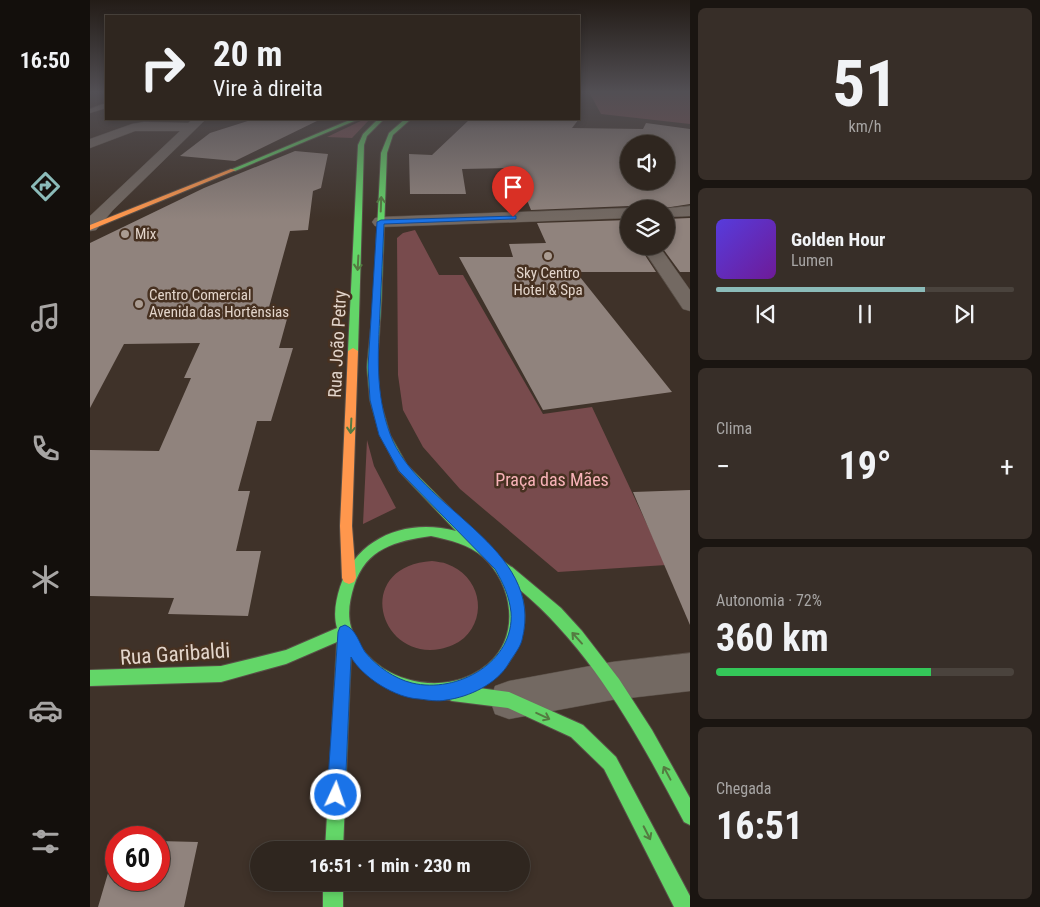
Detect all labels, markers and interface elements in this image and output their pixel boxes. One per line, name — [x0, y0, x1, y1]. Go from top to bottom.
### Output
text: 20 m — [213, 34, 282, 75]
icon: right — [130, 35, 195, 100]
text: 51 — [832, 46, 898, 122]
text: 16:50 — [20, 48, 70, 73]
text: Vire à direita — [213, 76, 323, 101]
text: km/h — [849, 117, 881, 136]
map controls — [620, 135, 675, 255]
button: sound — [620, 135, 675, 190]
pin — [492, 166, 534, 217]
icon: directions — [28, 169, 63, 204]
icon: arrive — [499, 173, 527, 201]
one-way arrow — [377, 196, 386, 212]
button: layers — [620, 200, 675, 255]
place label: Mix — [135, 225, 157, 243]
marker: Mix — [119, 228, 131, 240]
text: Golden Hour — [791, 228, 885, 251]
marker: Sky Centro Hotel & Spa — [542, 250, 554, 262]
text: Lumen — [791, 251, 833, 270]
one-way arrow — [353, 255, 363, 271]
place label: Sky Centro Hotel & Spa — [513, 264, 583, 299]
place label: Centro Comercial Avenida das Hortênsias — [149, 286, 289, 321]
street label: Rua João Petry — [324, 289, 350, 398]
marker: Centro Comercial Avenida das Hortênsias — [133, 298, 145, 310]
icon: music — [28, 300, 63, 335]
icon: previous — [752, 300, 780, 328]
icon: pause — [851, 300, 879, 328]
icon: next — [950, 300, 978, 328]
one-way arrow — [346, 417, 355, 433]
text: Clima — [716, 419, 752, 438]
icon: phone — [28, 431, 63, 466]
text: 19° — [838, 444, 892, 488]
text: − — [716, 450, 730, 483]
text: + — [1000, 450, 1014, 483]
park label: Praça das Mães — [495, 469, 609, 490]
icon: climate — [28, 562, 63, 597]
text: Autonomia · 72% — [716, 591, 822, 610]
text: 360 km — [716, 616, 829, 660]
one-way arrow — [572, 631, 583, 644]
street label: Rua Garibaldi — [119, 638, 231, 670]
icon: car — [28, 693, 63, 728]
one-way arrow — [535, 711, 550, 721]
one-way arrow — [662, 765, 672, 780]
position arrow — [309, 768, 361, 820]
text: Chegada — [716, 779, 771, 798]
text: 16:51 — [716, 804, 803, 848]
icon: filters — [28, 824, 63, 859]
one-way arrow — [643, 825, 652, 840]
speed limit sign: 60 — [105, 826, 170, 891]
text: 16:51 · 1 min · 230 m — [309, 854, 471, 877]

